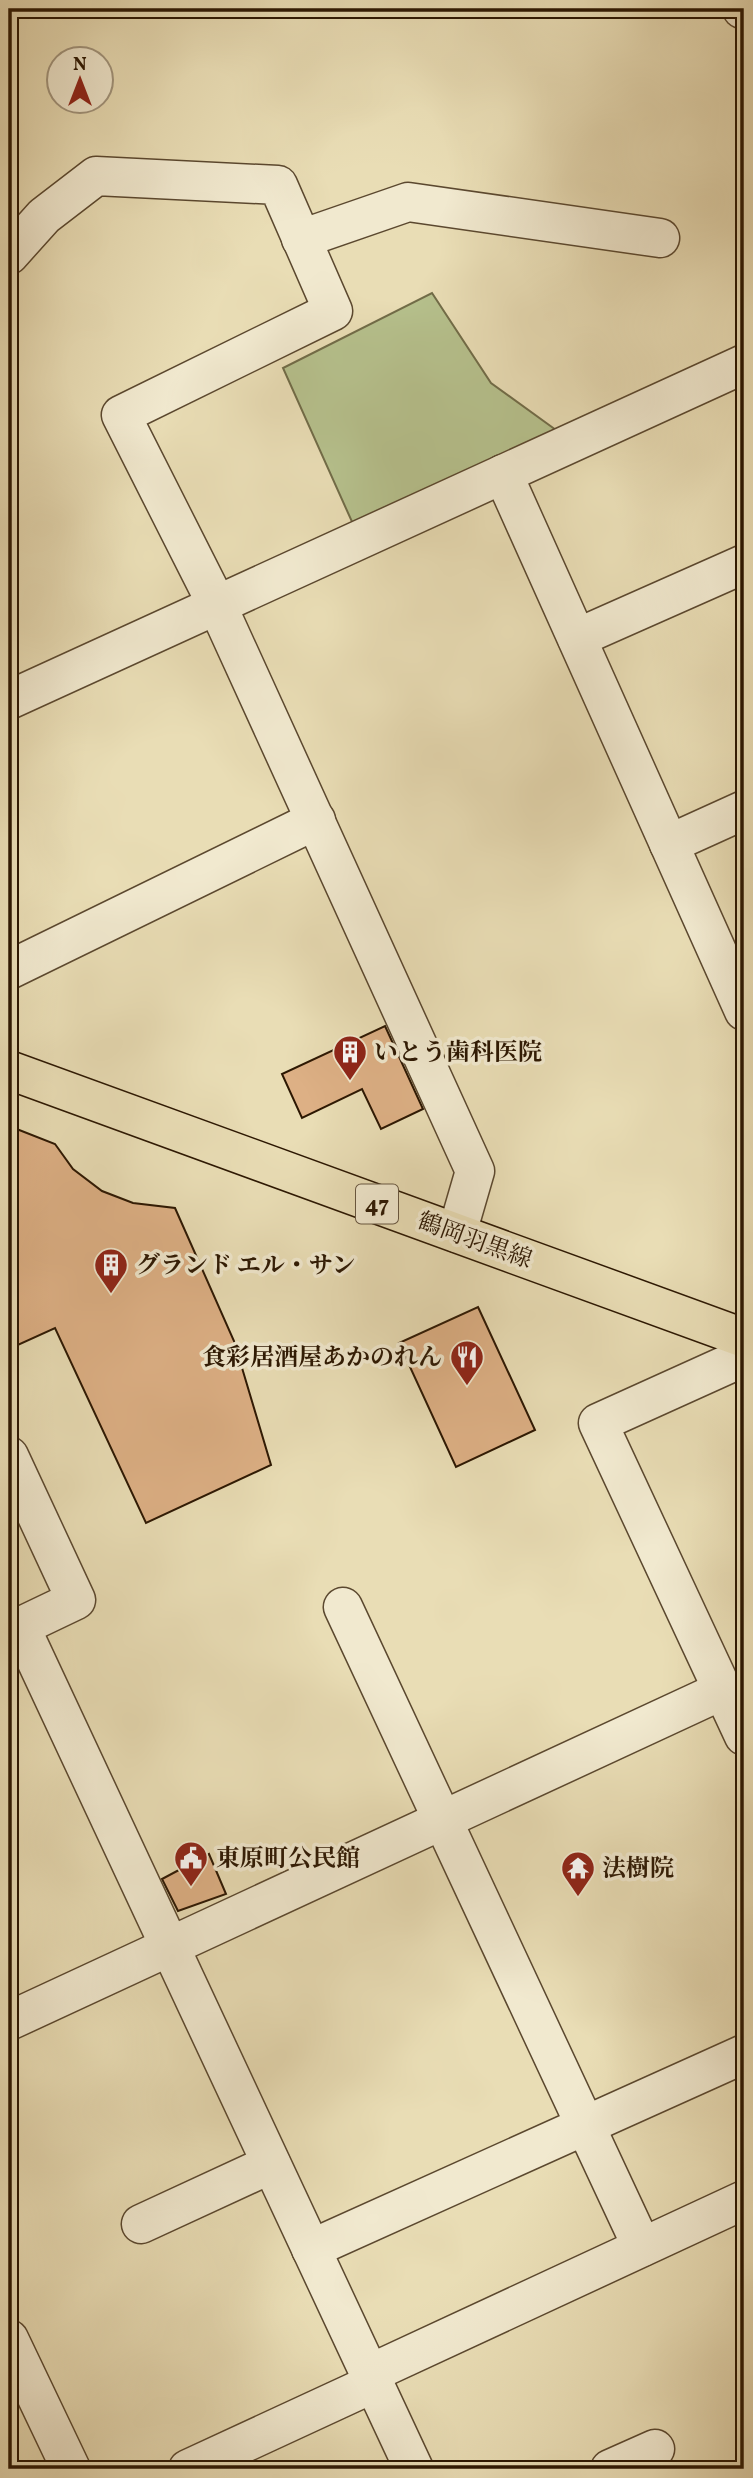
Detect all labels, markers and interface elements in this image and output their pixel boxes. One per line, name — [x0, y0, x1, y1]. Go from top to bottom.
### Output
north arrow — [46, 46, 116, 116]
text: N — [73, 52, 87, 78]
building icon: いとう歯科医院 — [331, 1033, 369, 1082]
place label: いとう歯科医院 — [374, 1037, 542, 1071]
road number: 47 — [356, 1184, 398, 1224]
street label: 鶴岡羽黒線 — [412, 1205, 537, 1278]
building icon: グランド エル・サン — [92, 1246, 130, 1295]
place label: グランド エル・サン — [136, 1250, 356, 1284]
restaurant icon: 食彩居酒屋あかのれん — [448, 1338, 486, 1387]
place label: 食彩居酒屋あかのれん — [202, 1342, 442, 1376]
public building icon: 東原町公民館 — [172, 1839, 210, 1888]
place label: 東原町公民館 — [216, 1843, 360, 1877]
temple icon: 法樹院 — [559, 1849, 597, 1898]
place label: 法樹院 — [602, 1853, 674, 1887]

